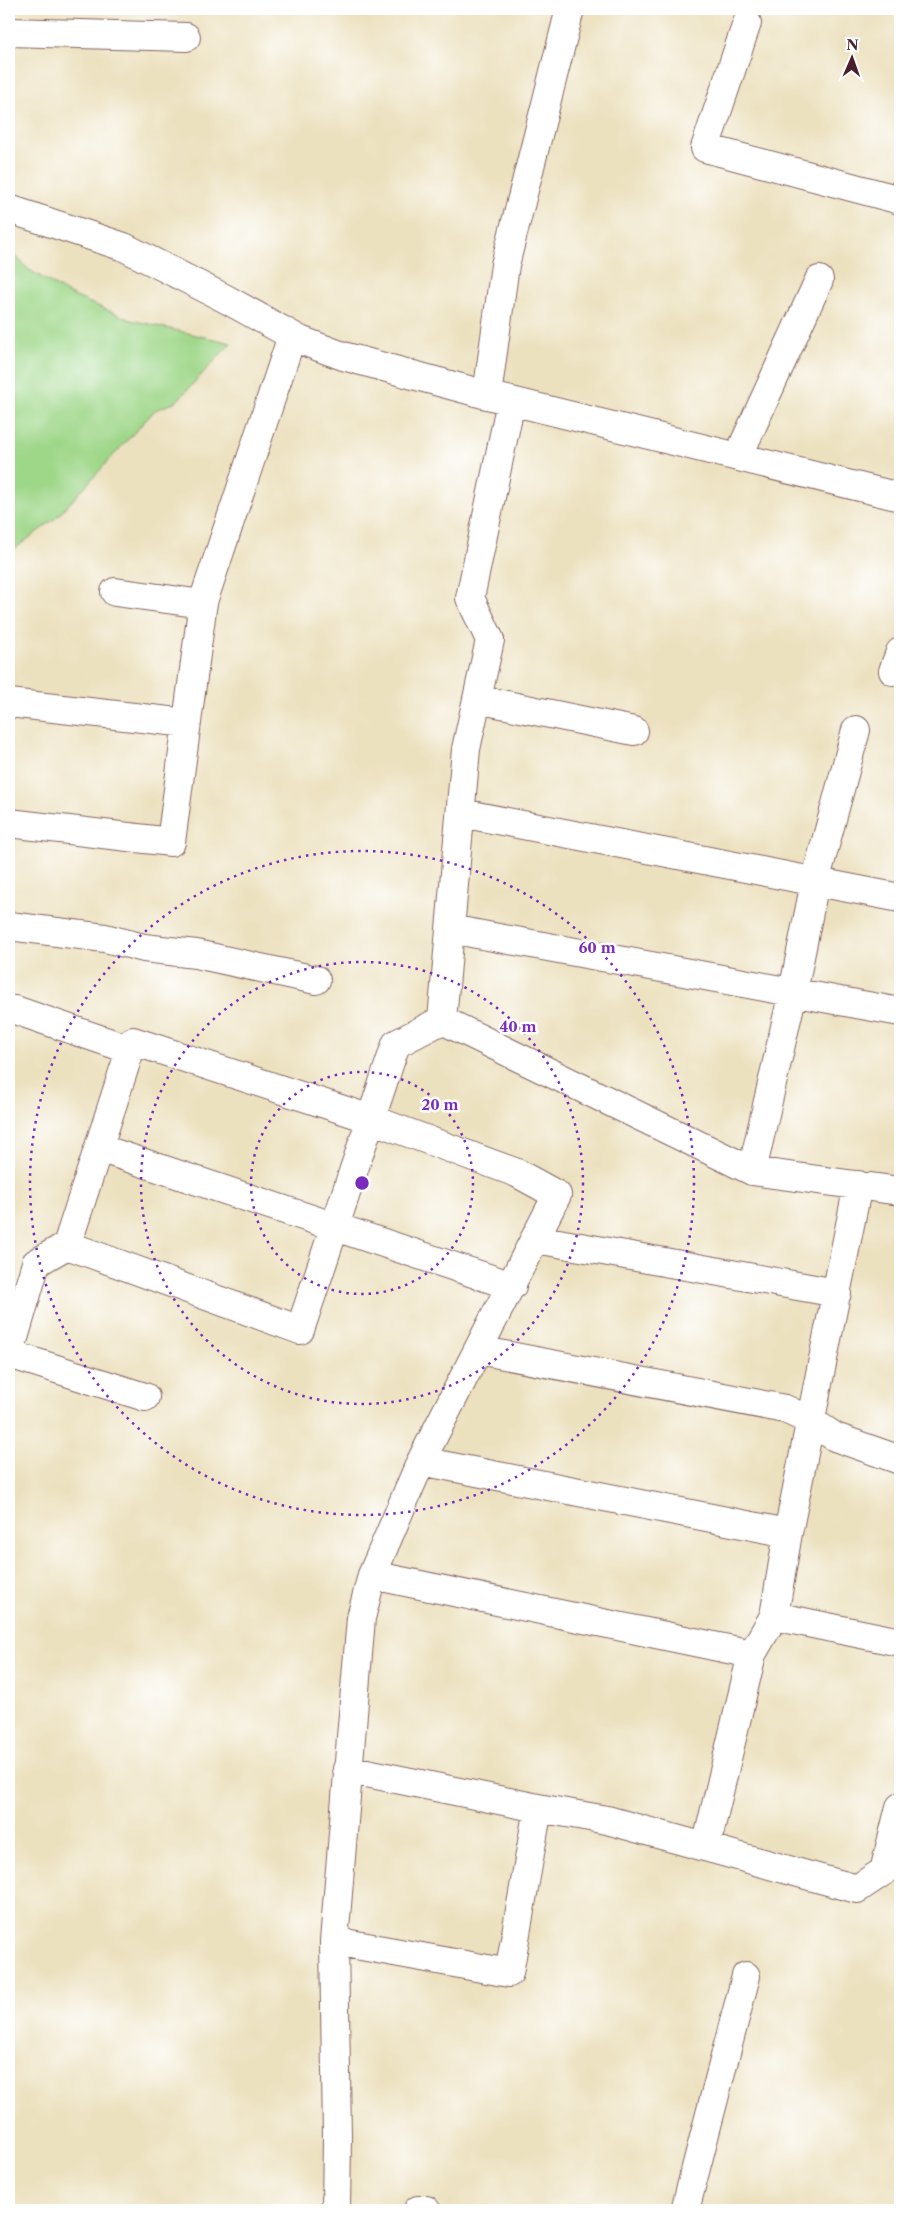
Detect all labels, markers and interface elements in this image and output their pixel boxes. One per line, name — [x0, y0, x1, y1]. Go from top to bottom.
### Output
north arrow — [826, 32, 876, 82]
text: N — [846, 36, 859, 54]
text: 60 m — [578, 938, 616, 957]
text: 40 m — [499, 1017, 537, 1036]
text: 20 m — [421, 1095, 459, 1114]
centre of rings — [353, 1174, 371, 1192]

